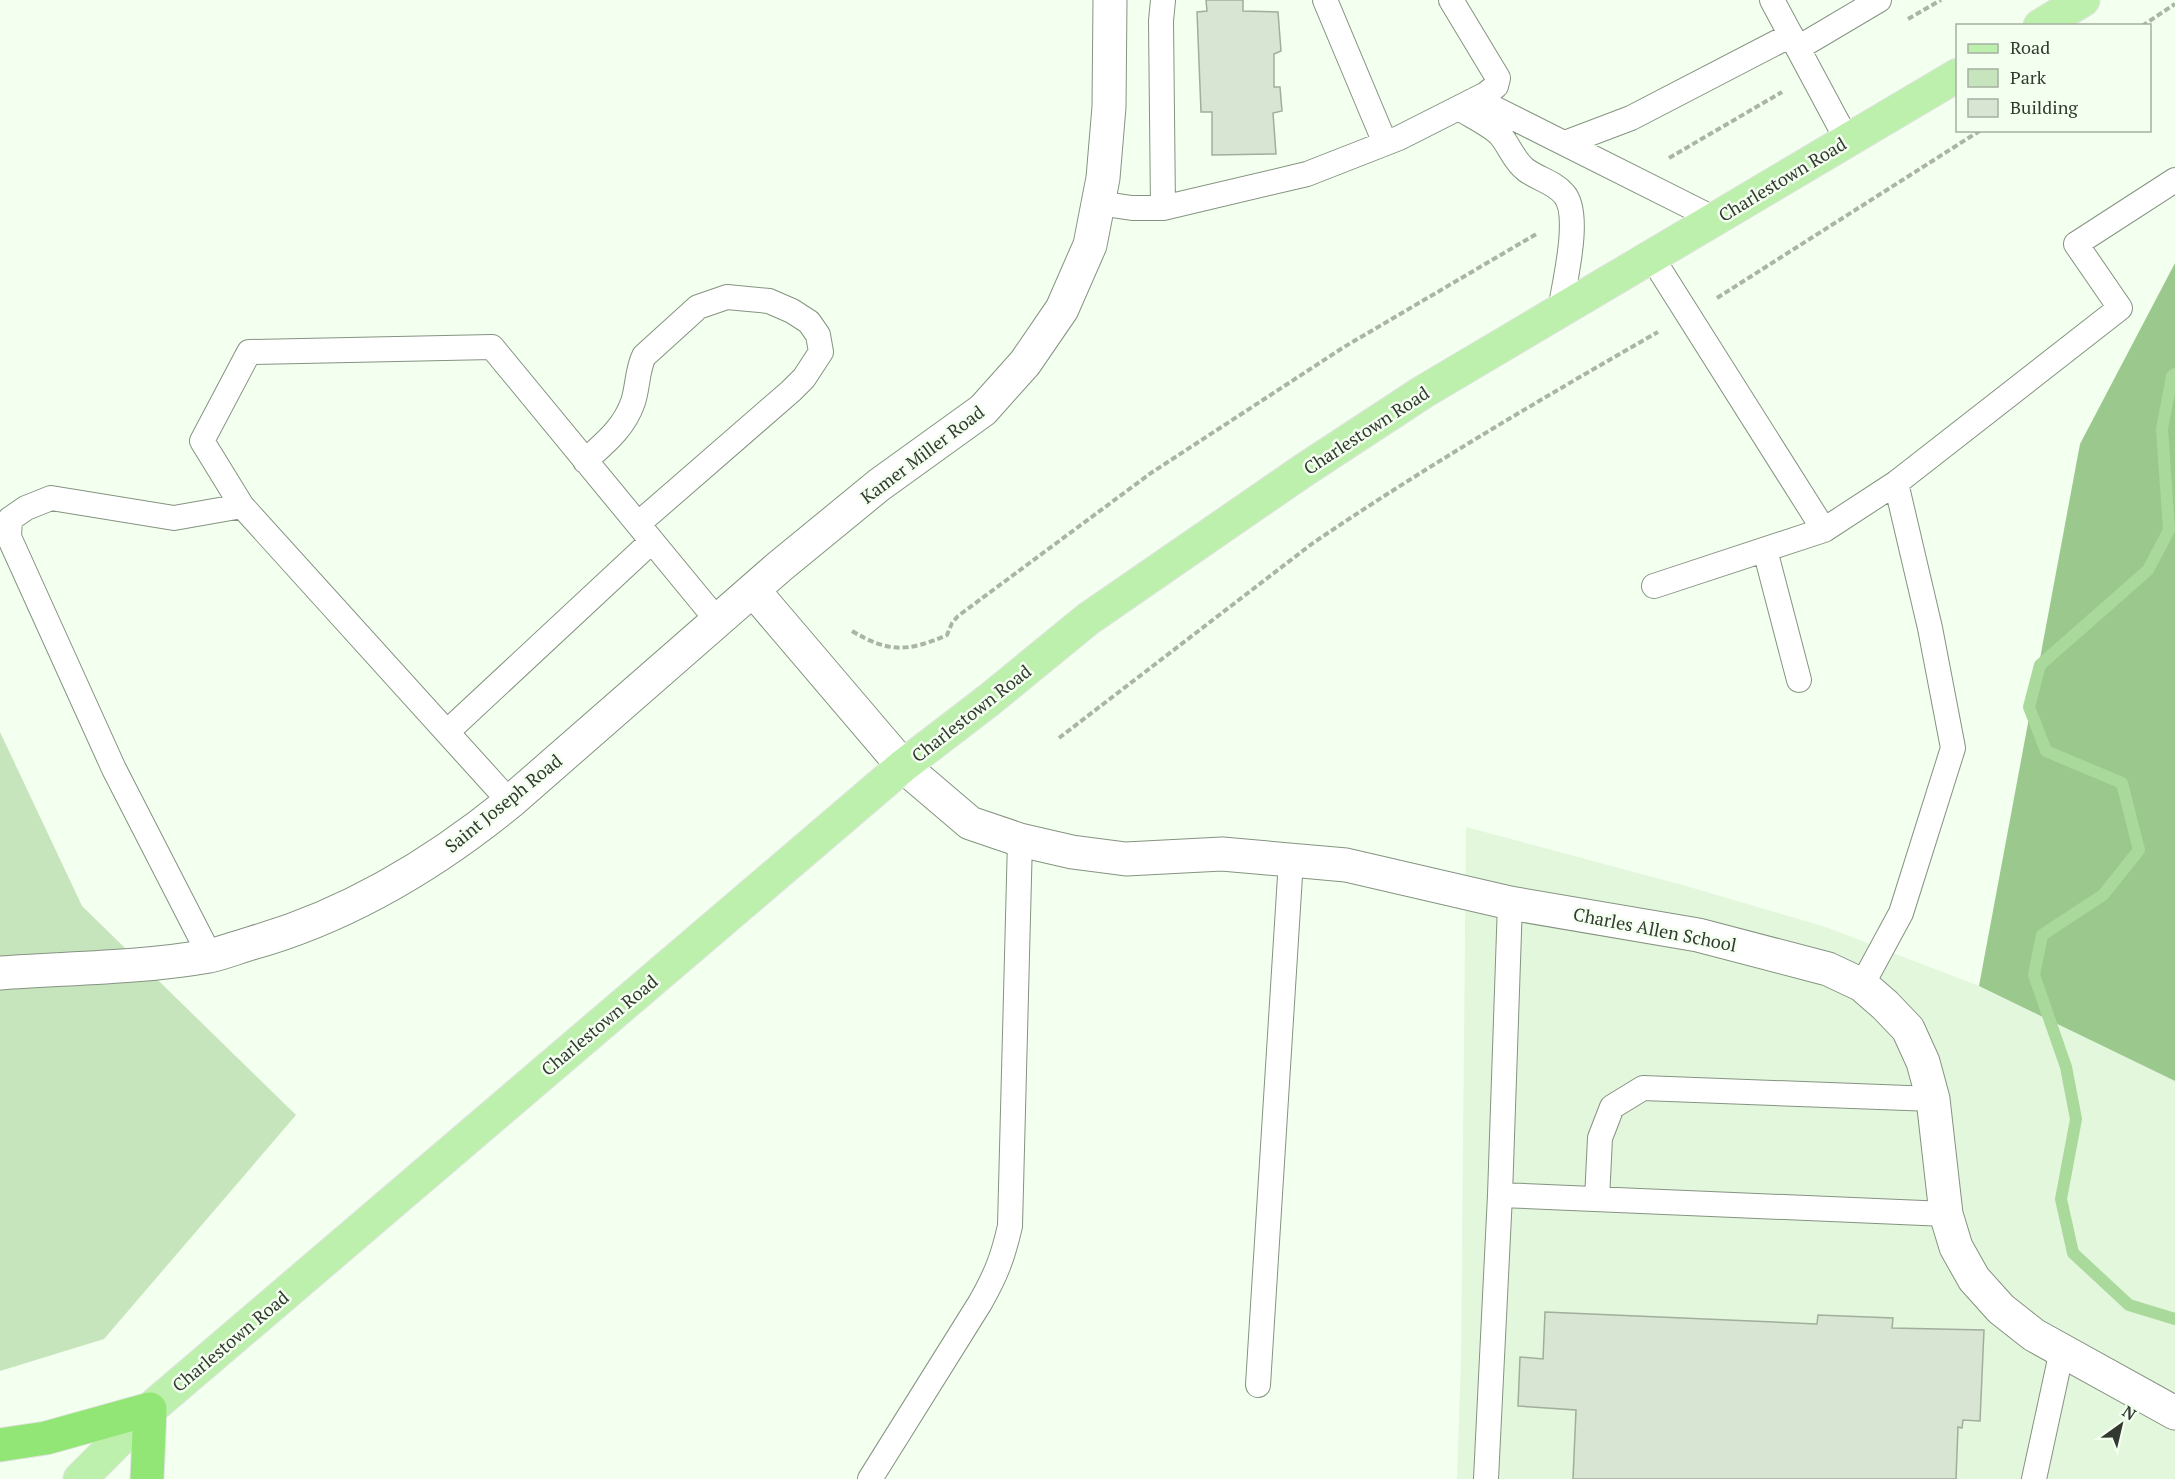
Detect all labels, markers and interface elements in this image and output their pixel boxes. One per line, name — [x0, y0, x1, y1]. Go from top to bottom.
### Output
legend — [1956, 24, 2151, 132]
text: Road — [2010, 35, 2050, 59]
text: Park — [2010, 65, 2047, 89]
text: Building — [2010, 95, 2078, 119]
street label: Charlestown Road — [1714, 131, 1850, 227]
street label: Charlestown Road — [1299, 380, 1433, 480]
street label: Kamer Miller Road — [855, 400, 989, 508]
street label: Charlestown Road — [906, 659, 1036, 767]
street label: Saint Joseph Road — [439, 748, 567, 858]
street label: Charles Allen School — [1571, 901, 1739, 957]
street label: Charlestown Road — [536, 969, 662, 1081]
street label: Charlestown Road — [167, 1285, 293, 1397]
north arrow — [2091, 1395, 2151, 1455]
text: N — [2118, 1400, 2141, 1425]

